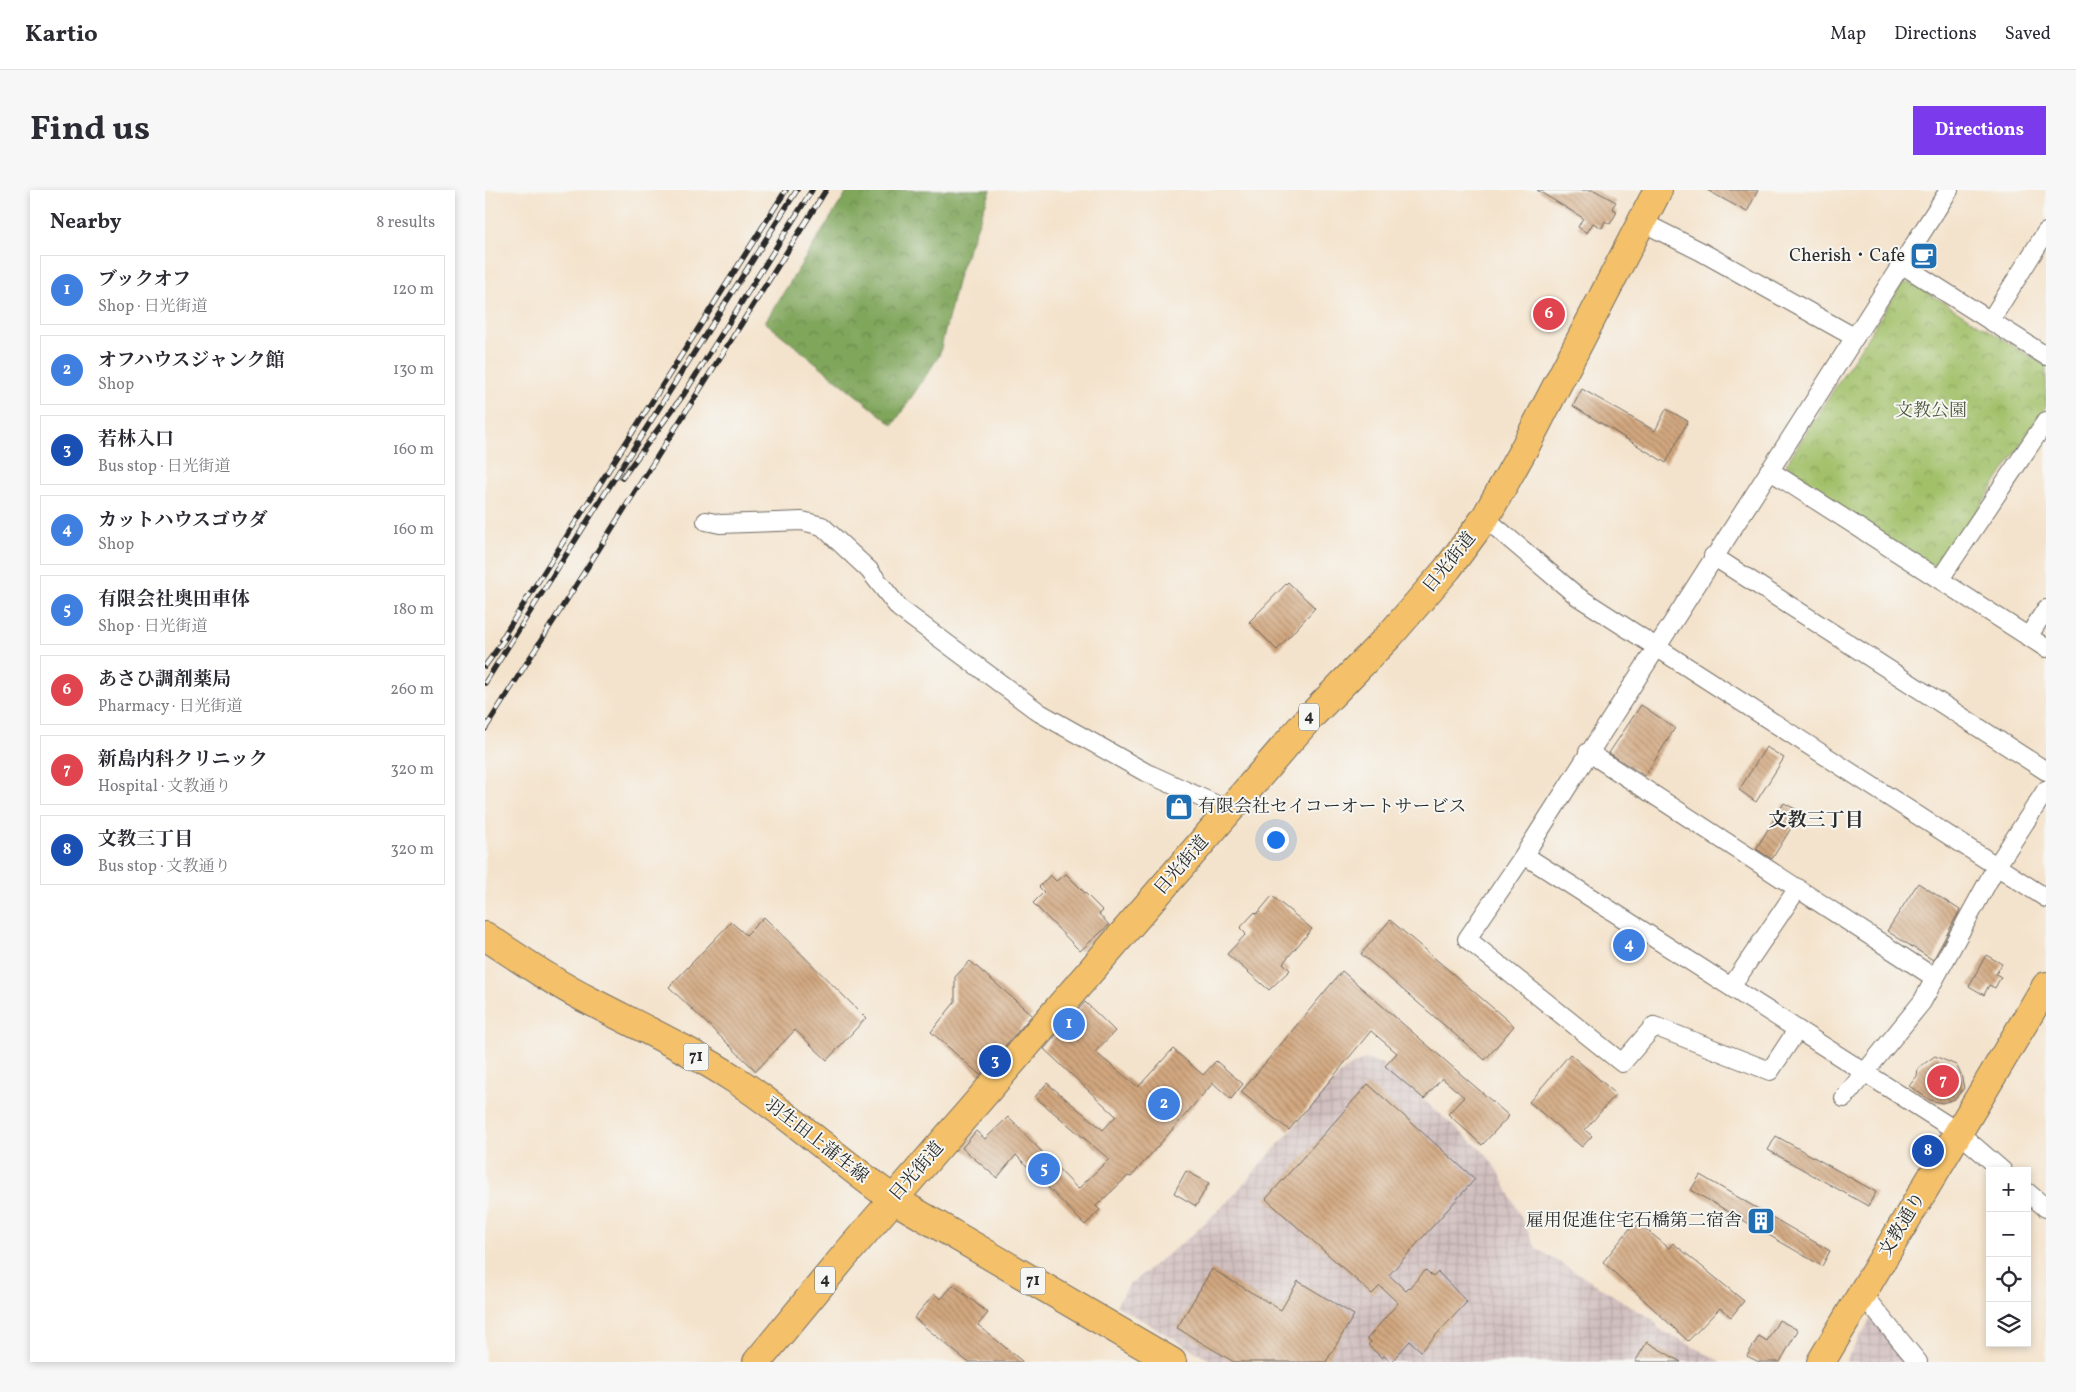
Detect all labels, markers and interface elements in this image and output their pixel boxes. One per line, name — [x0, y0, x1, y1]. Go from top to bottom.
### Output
text: Kartio — [25, 18, 98, 52]
text: Map — [1830, 22, 1866, 47]
text: Directions — [1894, 22, 1977, 47]
text: Saved — [2005, 22, 2051, 47]
text: Find us — [30, 106, 150, 154]
button: Directions — [1913, 106, 2046, 155]
text: Nearby — [50, 208, 121, 237]
text: 8 results — [376, 212, 435, 234]
cafe icon: Cherish・Cafe — [1909, 241, 1939, 271]
place label: Cherish・Cafe — [1789, 244, 1905, 269]
text: ブックオフ — [98, 267, 191, 293]
text: 1 — [64, 279, 70, 301]
text: 120 m — [392, 279, 434, 301]
pin: 6 — [1533, 295, 1565, 333]
text: Shop · 日光街道 — [98, 296, 208, 318]
text: オフハウスジャンク館 — [98, 348, 285, 374]
text: 2 — [63, 359, 71, 381]
text: 130 m — [393, 359, 434, 381]
text: Shop — [98, 374, 134, 396]
park label: 文教公園 — [1895, 399, 1967, 424]
text: 若林入口 — [98, 427, 174, 453]
text: 3 — [63, 439, 71, 461]
text: 160 m — [393, 439, 434, 461]
text: Bus stop · 日光街道 — [98, 456, 231, 478]
text: カットハウスゴウダ — [98, 508, 268, 534]
text: 4 — [62, 519, 72, 541]
text: 160 m — [393, 519, 434, 541]
street label: 日光街道 — [1418, 527, 1482, 599]
text: Shop — [98, 534, 134, 556]
text: 有限会社奥田車体 — [98, 587, 250, 613]
text: 5 — [63, 599, 71, 621]
text: 180 m — [393, 599, 434, 621]
text: Shop · 日光街道 — [98, 616, 208, 638]
text: あさひ調剤薬局 — [98, 667, 231, 693]
text: 6 — [63, 679, 71, 701]
text: 260 m — [390, 679, 434, 701]
text: Pharmacy · 日光街道 — [98, 696, 243, 718]
road number: 4 — [1299, 704, 1319, 730]
text: 新島内科クリニック — [98, 747, 268, 773]
text: 7 — [63, 759, 71, 781]
text: 320 m — [390, 759, 434, 781]
text: Hospital · 文教通り — [98, 776, 231, 798]
shop icon: 有限会社セイコーオートサービス — [1164, 792, 1194, 822]
place label: 有限会社セイコーオートサービス — [1198, 795, 1466, 820]
district label: 文教三丁目 — [1768, 808, 1864, 834]
text: 文教三丁目 — [98, 827, 193, 853]
your location — [1263, 827, 1289, 853]
street label: 日光街道 — [1149, 831, 1215, 901]
text: 8 — [63, 839, 71, 861]
text: 320 m — [390, 839, 434, 861]
text: Bus stop · 文教通り — [98, 856, 231, 878]
pin: 4 — [1613, 926, 1645, 964]
pin: 1 — [1053, 1005, 1085, 1043]
pin: 3 — [979, 1042, 1011, 1080]
road number: 71 — [683, 1044, 709, 1070]
pin: 7 — [1927, 1062, 1959, 1100]
pin: 2 — [1148, 1085, 1180, 1123]
street label: 羽生田上蒲生線 — [759, 1092, 873, 1190]
pin: 8 — [1912, 1132, 1944, 1170]
street label: 日光街道 — [884, 1137, 950, 1207]
pin: 5 — [1028, 1150, 1060, 1188]
map controls — [1986, 1167, 2031, 1347]
button: + — [1986, 1167, 2031, 1212]
street label: 文教通り — [1874, 1188, 1932, 1262]
building icon: 雇用促進住宅石橋第二宿舎 — [1746, 1206, 1776, 1236]
place label: 雇用促進住宅石橋第二宿舎 — [1526, 1209, 1742, 1234]
button: − — [1986, 1212, 2031, 1257]
button: locate — [1986, 1257, 2031, 1302]
road number: 4 — [815, 1266, 835, 1294]
road number: 71 — [1021, 1268, 1045, 1294]
button: layers — [1986, 1302, 2031, 1347]

